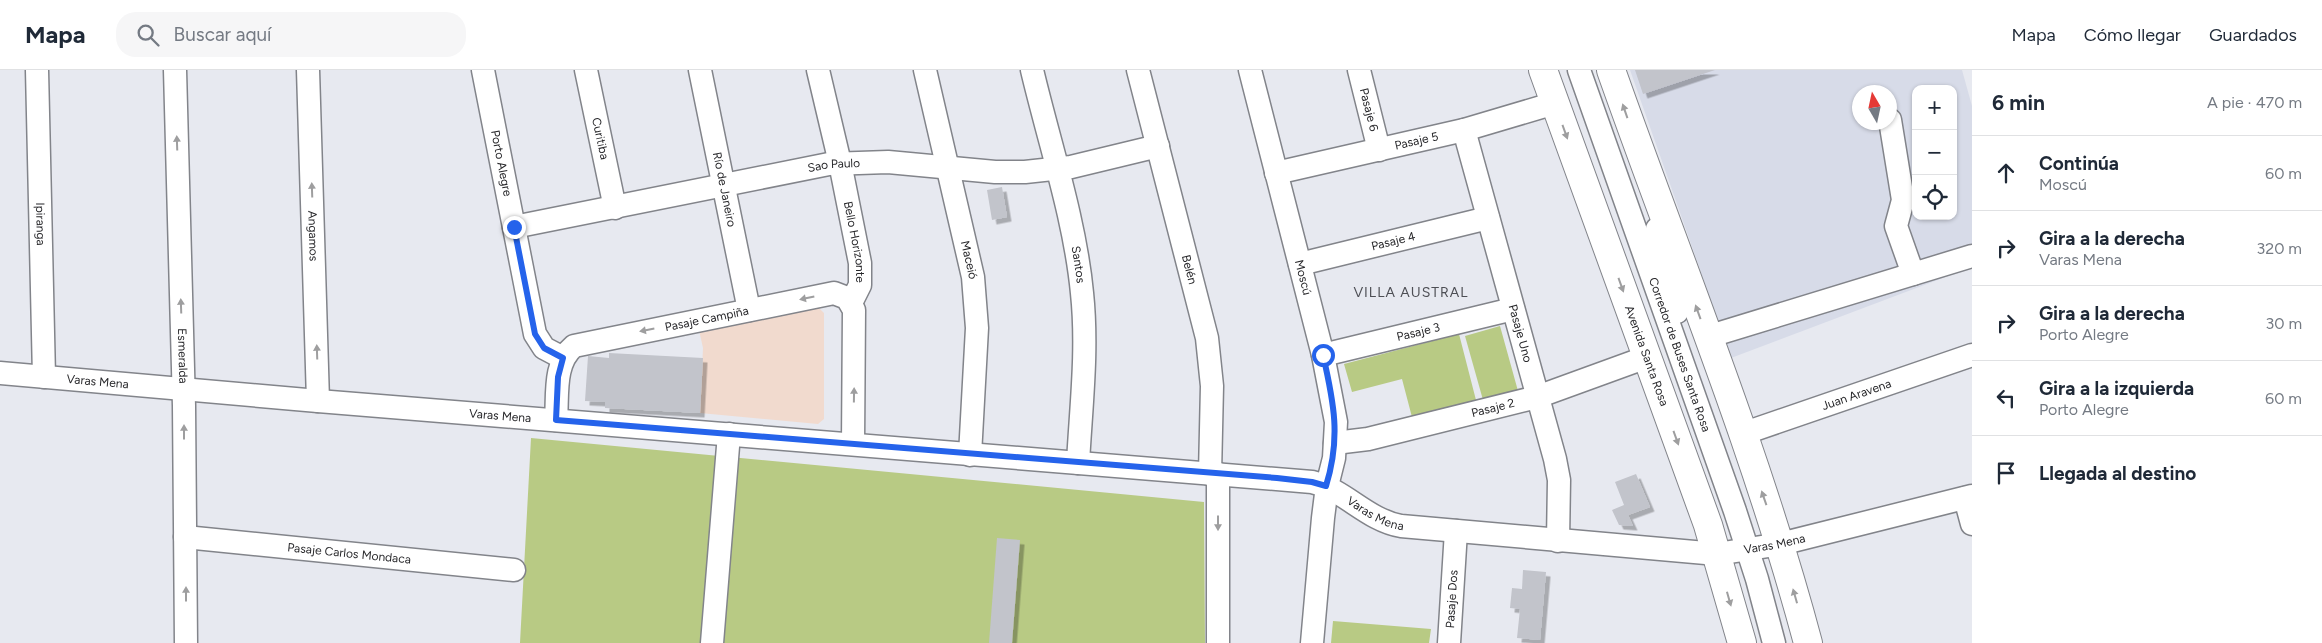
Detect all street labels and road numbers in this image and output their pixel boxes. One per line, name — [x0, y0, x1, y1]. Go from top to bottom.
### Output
street label: Pasaje 6 — [1357, 87, 1381, 133]
street label: Curitiba — [589, 116, 612, 161]
street label: Porto Alegre — [488, 129, 515, 198]
street label: Pasaje 5 — [1393, 129, 1440, 153]
street label: Río de Janeiro — [710, 151, 739, 228]
street label: Sao Paulo — [806, 156, 860, 175]
street label: Bello Horizonte — [841, 200, 867, 283]
street label: Ipiranga — [33, 202, 48, 246]
street label: Angamos — [305, 210, 321, 262]
street label: Pasaje 4 — [1370, 229, 1417, 253]
street label: Maceió — [958, 239, 980, 281]
street label: Santos — [1068, 245, 1088, 284]
street label: Belén — [1179, 253, 1200, 286]
street label: Moscú — [1292, 258, 1314, 296]
street label: Corredor de Buses Santa Rosa — [1646, 276, 1713, 434]
street label: Pasaje Uno — [1506, 303, 1535, 364]
street label: Avenida Santa Rosa — [1622, 303, 1671, 408]
street label: Pasaje Campiña — [664, 304, 750, 334]
street label: Pasaje 3 — [1395, 320, 1441, 344]
street label: Esmeralda — [175, 328, 190, 384]
street label: Varas Mena — [66, 372, 129, 391]
street label: Juan Aravena — [1820, 376, 1893, 413]
street label: Pasaje 2 — [1470, 396, 1516, 420]
street label: Varas Mena — [469, 406, 532, 425]
street label: Varas Mena — [1344, 494, 1405, 533]
street label: Varas Mena — [1743, 531, 1807, 557]
street label: Pasaje Carlos Mondaca — [287, 540, 412, 567]
street label: Pasaje Dos — [1443, 569, 1461, 629]

